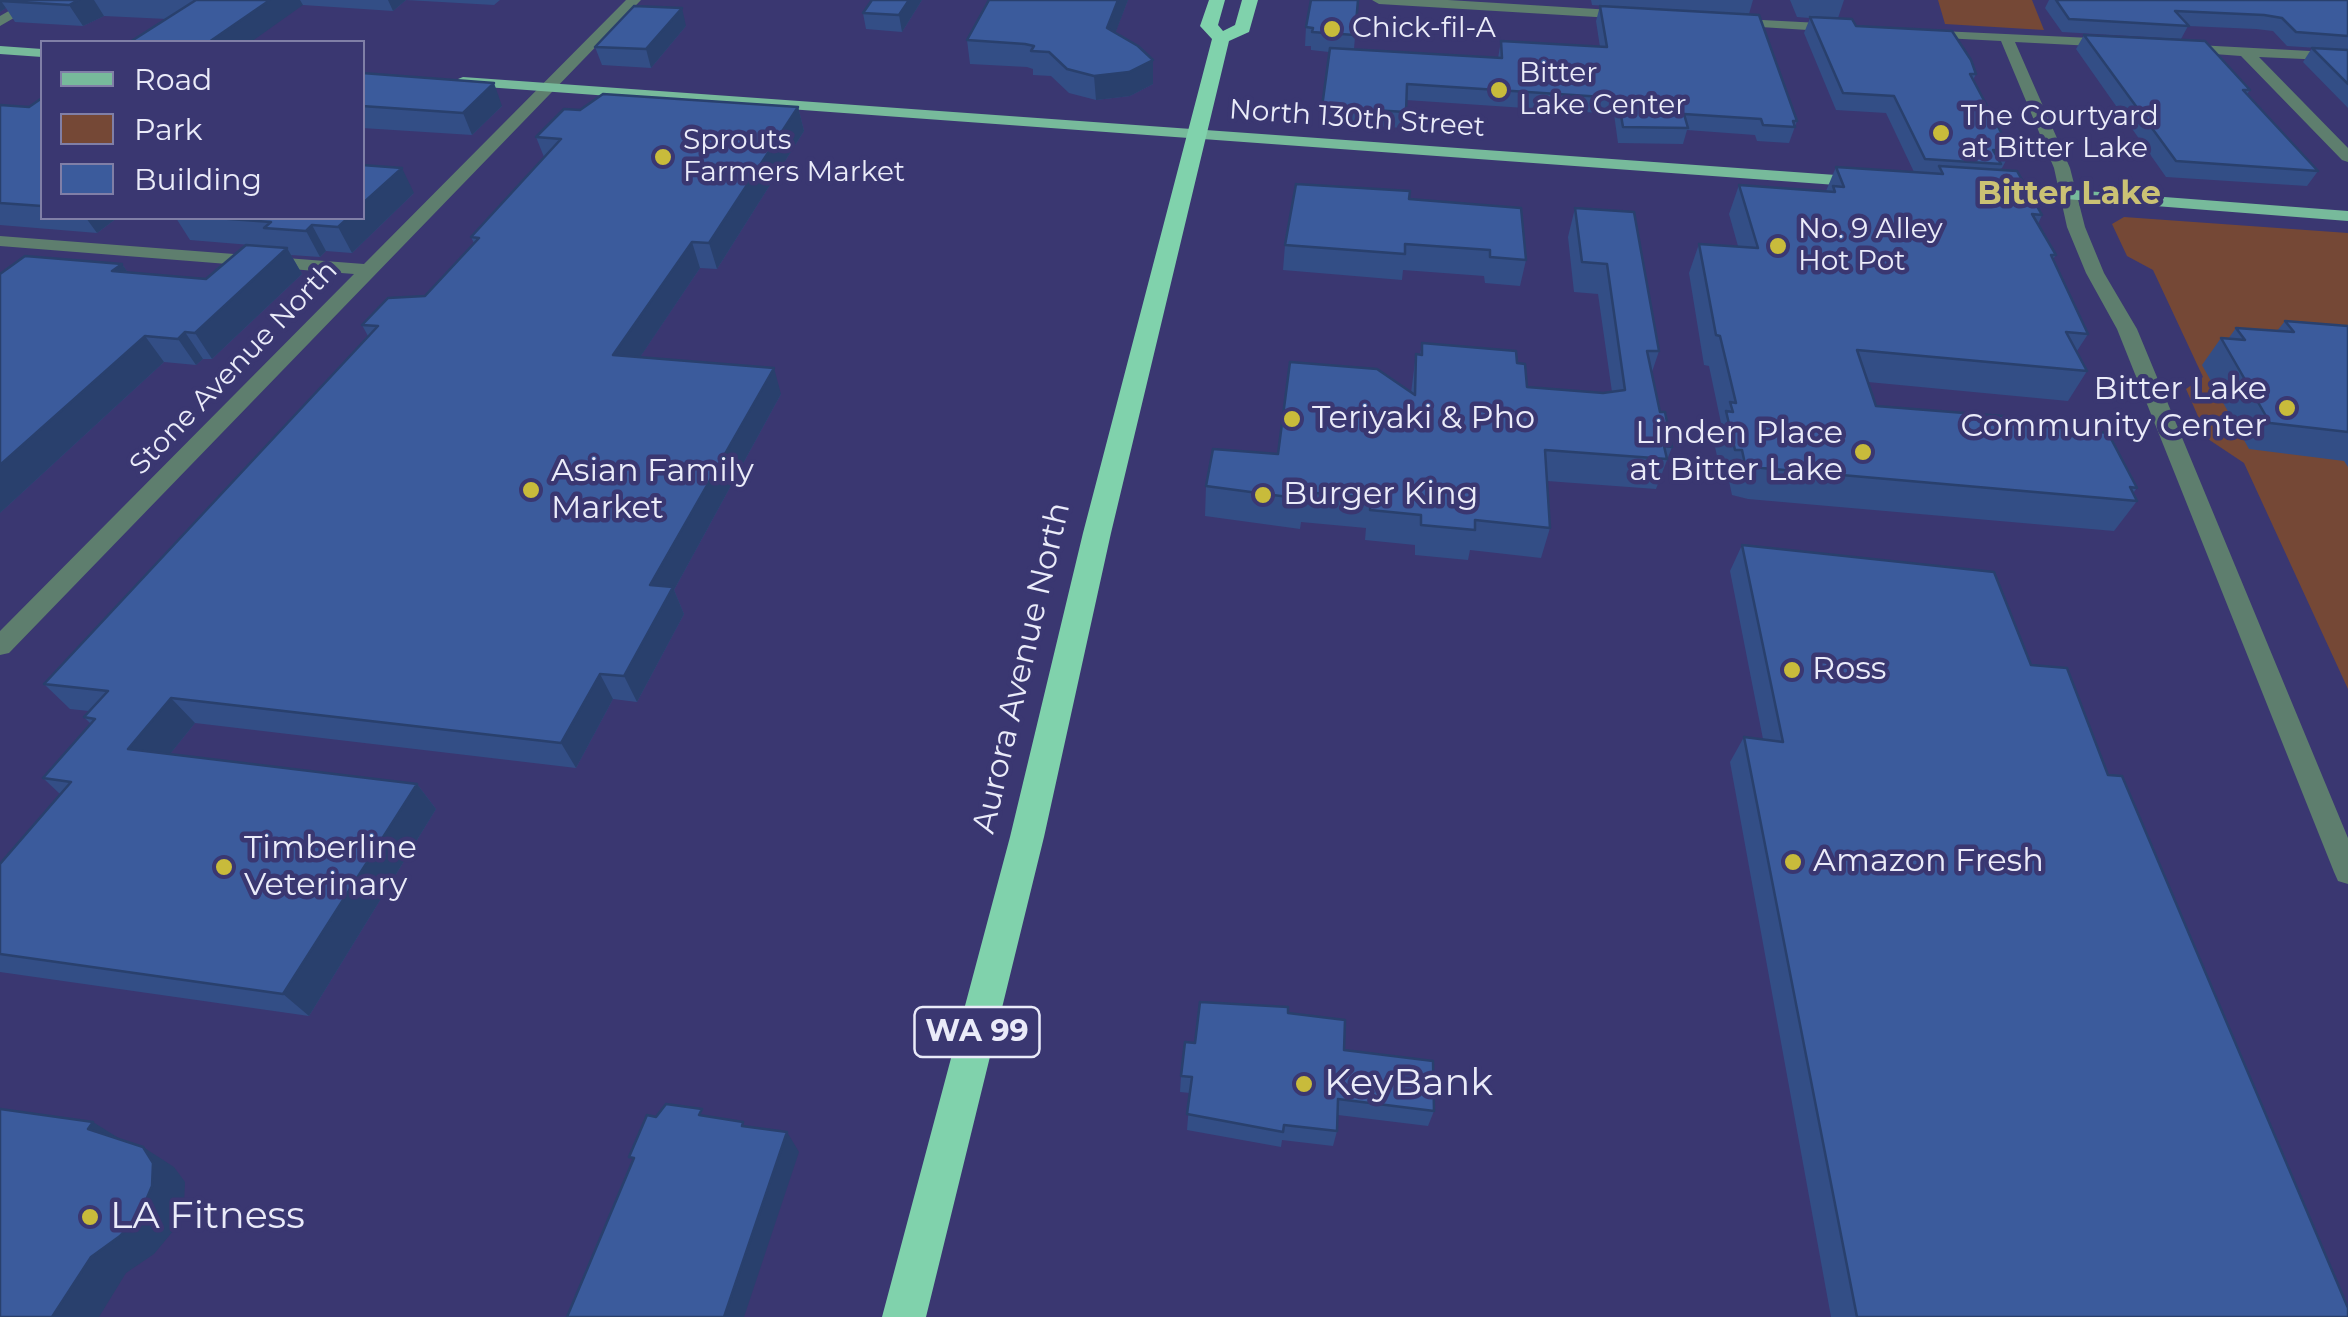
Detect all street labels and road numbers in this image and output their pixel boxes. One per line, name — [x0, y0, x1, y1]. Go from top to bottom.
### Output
street label: North 130th Street — [1228, 93, 1486, 145]
street label: Stone Avenue North — [123, 254, 345, 482]
street label: Aurora Avenue North — [965, 499, 1079, 837]
road number: WA 99 — [914, 1007, 1040, 1057]

